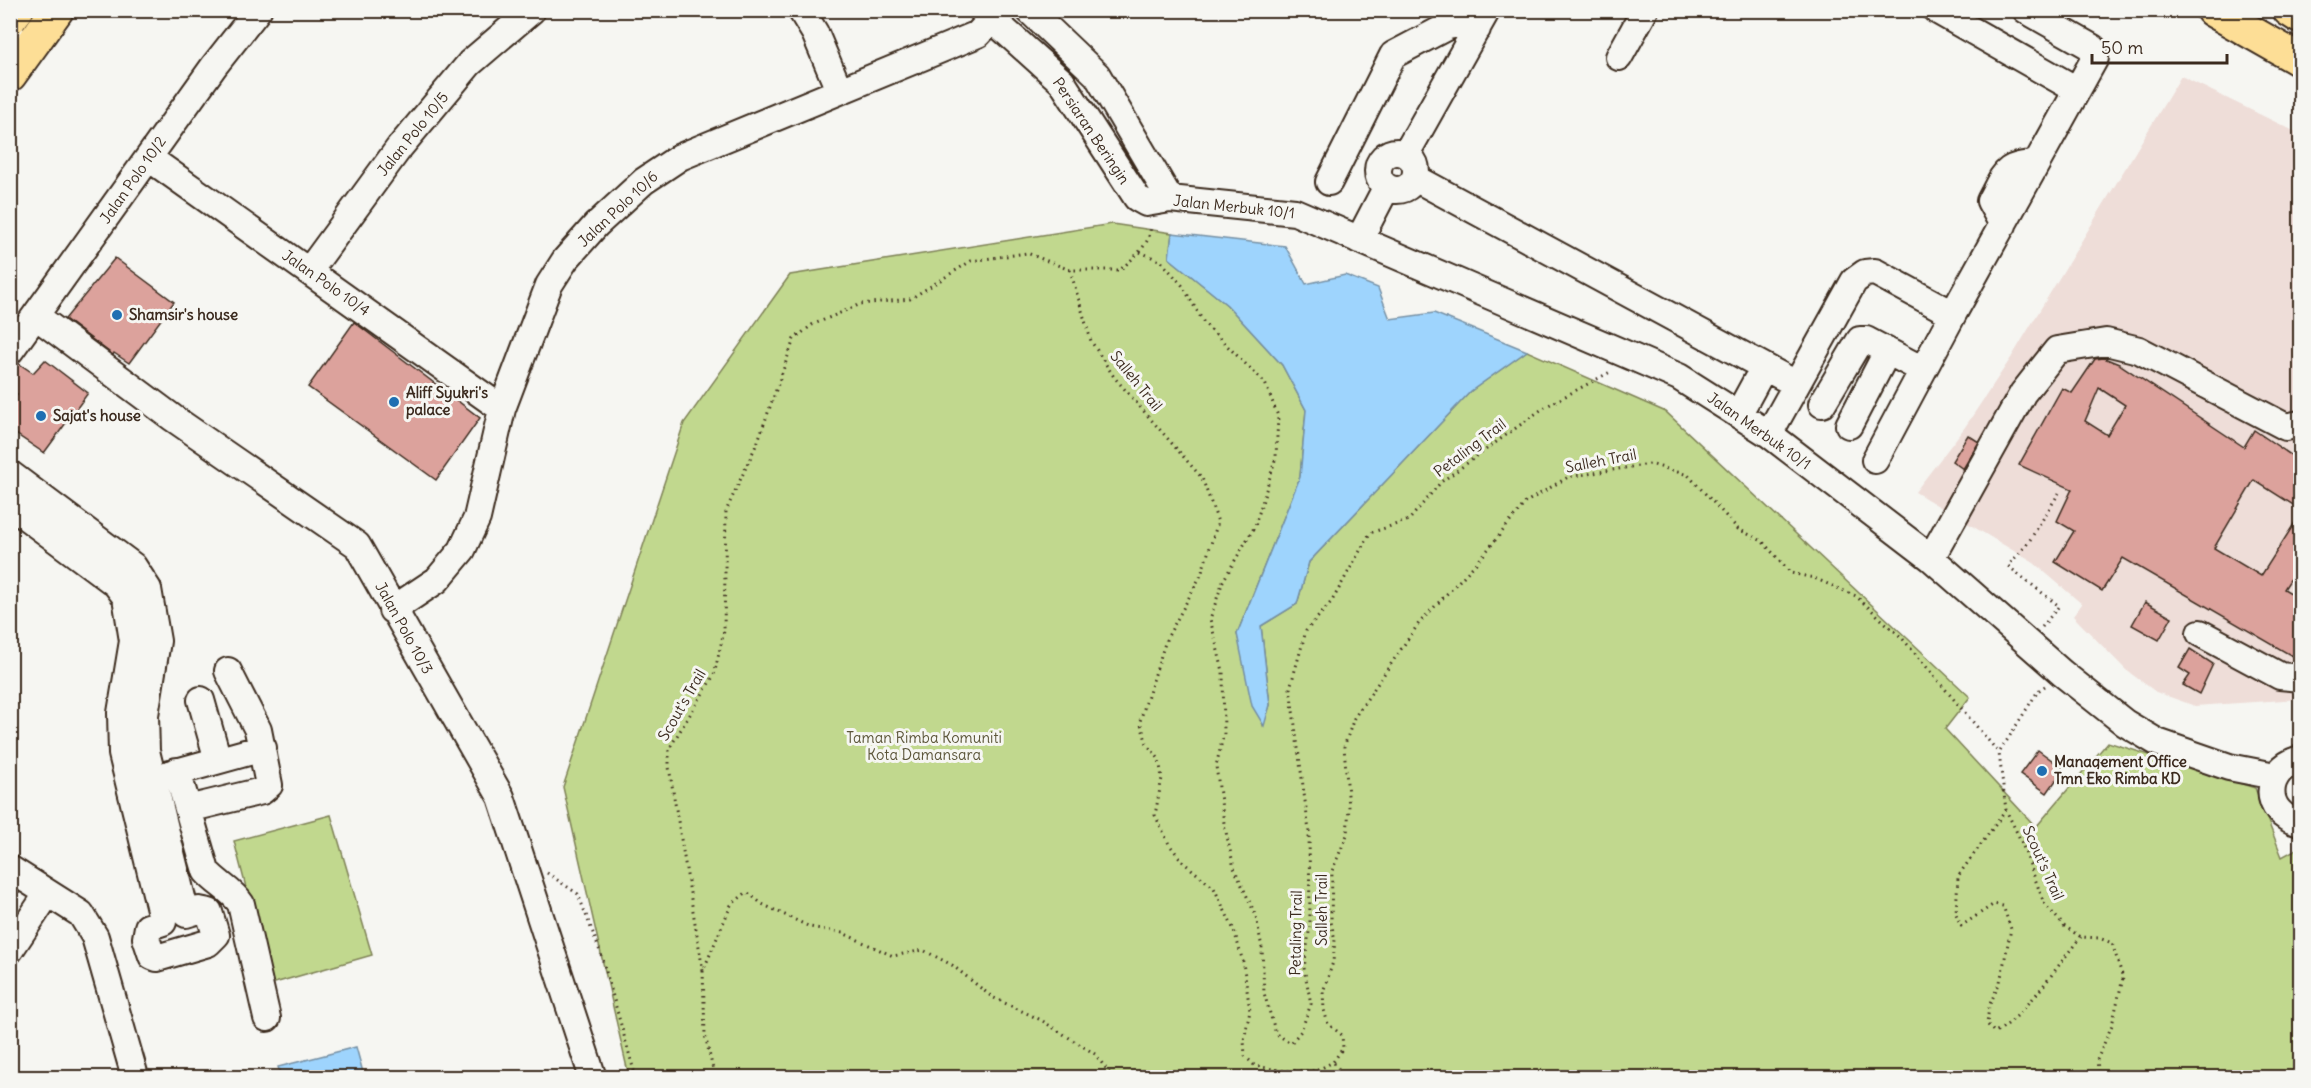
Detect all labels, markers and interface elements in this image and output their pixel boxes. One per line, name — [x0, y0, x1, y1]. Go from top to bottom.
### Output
scale bar — [2092, 27, 2227, 65]
text: 50 m — [2101, 36, 2143, 59]
street label: Persiaran Beringin — [1049, 74, 1134, 188]
street label: Jalan Polo 10/5 — [373, 88, 452, 180]
street label: Jalan Polo 10/2 — [96, 132, 170, 227]
street label: Jalan Polo 10/6 — [574, 167, 662, 251]
street label: Jalan Merbuk 10/1 — [1172, 191, 1296, 222]
street label: Jalan Polo 10/4 — [279, 245, 374, 320]
place label: Shamsir's house — [129, 305, 238, 324]
marker: Shamsir's house — [110, 308, 124, 322]
street label: Salleh Trail — [1106, 347, 1166, 415]
place label: Aliff Syukri's palace — [406, 383, 488, 420]
street label: Jalan Merbuk 10/1 — [1704, 388, 1815, 473]
marker: Aliff Syukri's palace — [387, 395, 401, 409]
place label: Sajat's house — [53, 406, 141, 425]
marker: Sajat's house — [34, 409, 48, 423]
street label: Petaling Trail — [1430, 414, 1510, 481]
street label: Salleh Trail — [1564, 444, 1638, 477]
street label: Jalan Polo 10/3 — [371, 578, 438, 677]
street label: Scout's Trail — [653, 666, 710, 744]
park label: Taman Rimba Komuniti Kota Damansara — [846, 728, 1002, 764]
place label: Management Office Tmn Eko Rimba KD — [2054, 752, 2187, 788]
marker: Management Office Tmn Eko Rimba KD — [2035, 764, 2049, 778]
street label: Scout's Trail — [2019, 823, 2068, 903]
street label: Salleh Trail — [1312, 874, 1331, 946]
street label: Petaling Trail — [1285, 890, 1306, 976]

